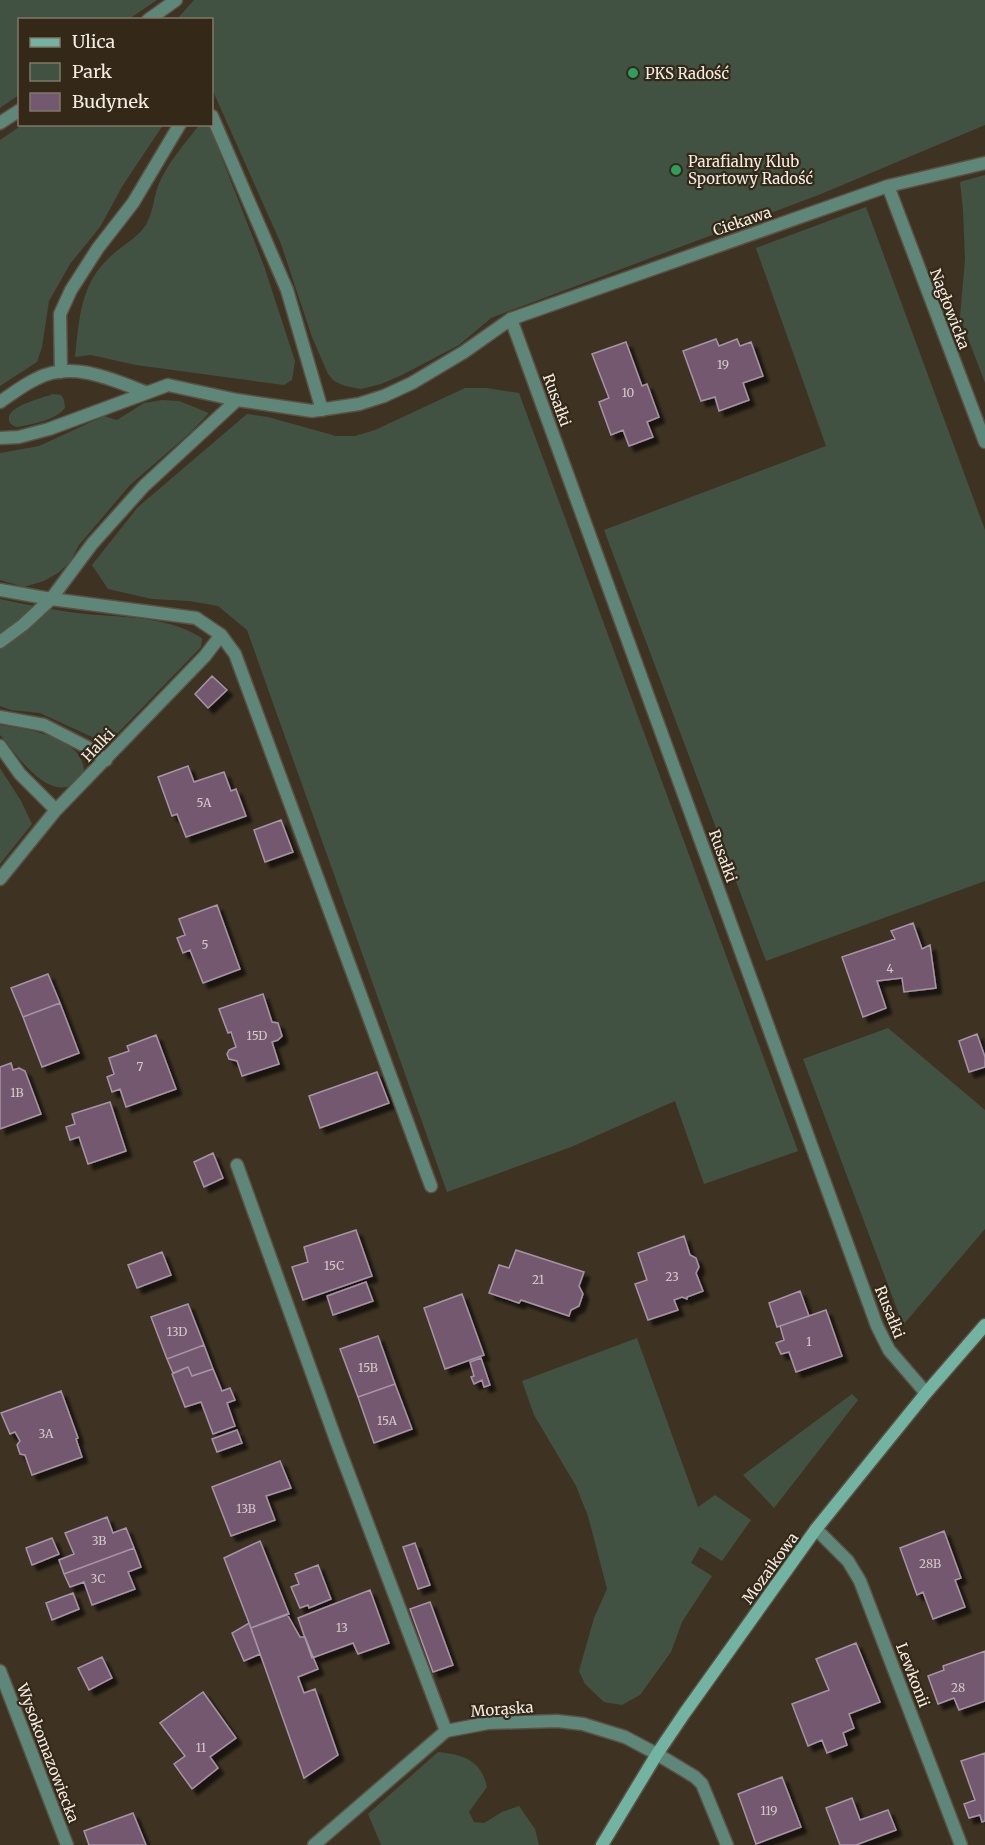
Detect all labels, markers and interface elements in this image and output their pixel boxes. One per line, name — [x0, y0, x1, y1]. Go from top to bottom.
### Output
legend — [18, 18, 213, 126]
text: Ulica — [72, 30, 116, 53]
text: Park — [72, 60, 113, 83]
place label: PKS Radość — [645, 64, 729, 83]
marker: PKS Radość — [626, 66, 640, 80]
text: Budynek — [72, 90, 150, 113]
place label: Parafialny Klub Sportowy Radość — [688, 152, 813, 188]
marker: Parafialny Klub Sportowy Radość — [669, 163, 683, 177]
street label: Ciekawa — [710, 202, 774, 240]
street label: Nagłowicka — [926, 266, 974, 352]
house number: 19 — [717, 357, 729, 372]
street label: Rusałki — [539, 371, 575, 429]
house number: 10 — [622, 385, 635, 400]
street label: Halki — [78, 724, 119, 766]
house number: 5A — [196, 795, 212, 810]
street label: Rusałki — [705, 827, 741, 885]
house number: 5 — [201, 937, 209, 952]
house number: 4 — [886, 961, 894, 976]
house number: 15D — [247, 1028, 267, 1043]
house number: 7 — [137, 1059, 144, 1074]
house number: 1B — [10, 1085, 24, 1100]
house number: 15C — [324, 1258, 344, 1273]
house number: 23 — [665, 1269, 679, 1284]
house number: 21 — [532, 1272, 545, 1287]
street label: Rusałki — [871, 1283, 909, 1341]
house number: 13D — [167, 1324, 187, 1339]
house number: 1 — [806, 1334, 812, 1349]
house number: 15B — [358, 1360, 378, 1375]
house number: 15A — [377, 1413, 398, 1428]
house number: 3A — [38, 1426, 54, 1441]
house number: 13B — [236, 1501, 256, 1516]
street label: Mozaikowa — [738, 1529, 802, 1607]
house number: 3B — [92, 1533, 106, 1548]
house number: 28B — [919, 1556, 941, 1571]
house number: 3C — [91, 1571, 106, 1586]
house number: 13 — [336, 1620, 348, 1635]
street label: Lewkonii — [892, 1640, 934, 1710]
street label: Wysokomazowiecka — [12, 1680, 83, 1825]
house number: 28 — [951, 1680, 965, 1695]
street label: Morąska — [470, 1697, 534, 1721]
house number: 11 — [196, 1740, 207, 1755]
house number: 119 — [760, 1803, 778, 1818]

